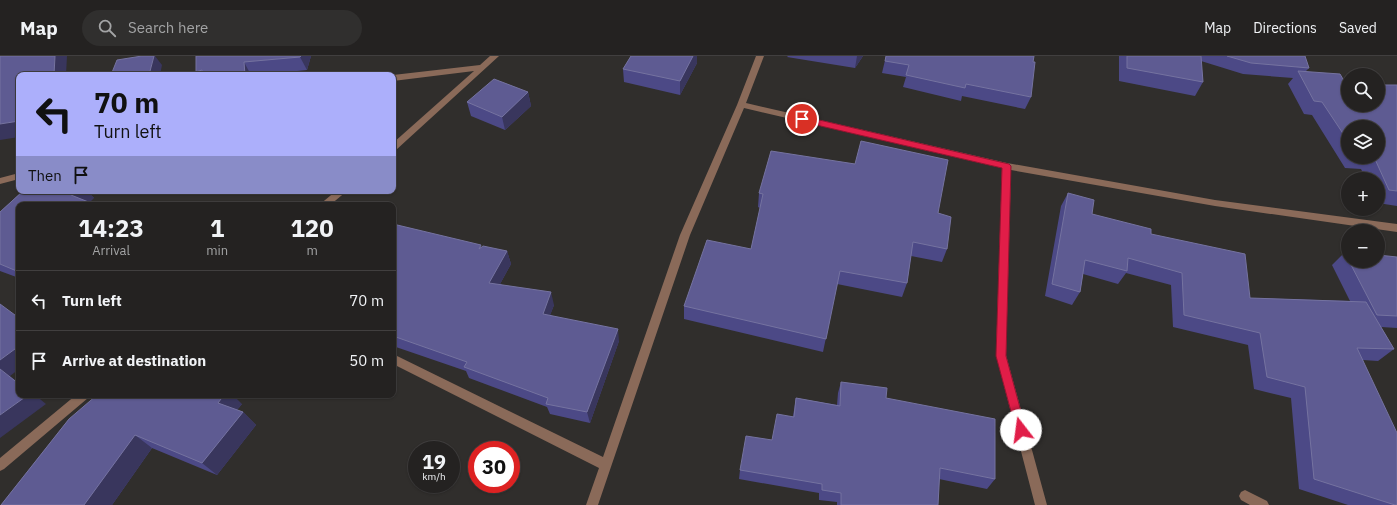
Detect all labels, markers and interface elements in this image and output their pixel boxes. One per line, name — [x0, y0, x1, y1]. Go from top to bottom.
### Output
search box — [82, 10, 362, 46]
text: Map — [20, 16, 58, 40]
icon: search — [96, 17, 118, 39]
text: Search here — [128, 18, 208, 37]
text: Map — [1204, 19, 1231, 37]
text: Directions — [1253, 19, 1317, 37]
text: Saved — [1339, 19, 1377, 37]
map controls — [1341, 68, 1385, 268]
button: search — [1341, 68, 1385, 112]
text: 70 m — [94, 84, 159, 121]
icon: left — [28, 88, 80, 140]
pin — [785, 102, 819, 136]
icon: arrive — [791, 108, 813, 130]
text: Turn left — [94, 120, 162, 143]
button: layers — [1341, 120, 1385, 164]
icon: arrive — [70, 164, 92, 186]
text: Then — [28, 166, 62, 185]
button: + — [1341, 172, 1385, 216]
text: 14:23 — [78, 212, 144, 244]
text: 1 — [210, 212, 224, 244]
text: 120 — [290, 212, 334, 244]
button: − — [1341, 224, 1385, 268]
text: Arrival — [92, 242, 130, 259]
text: min — [206, 242, 228, 259]
text: m — [306, 242, 318, 259]
icon: left — [28, 290, 50, 312]
text: Turn left — [62, 291, 122, 310]
text: 70 m — [349, 291, 384, 310]
icon: arrive — [28, 350, 50, 372]
text: Arrive at destination — [62, 351, 206, 370]
text: 50 m — [349, 351, 384, 370]
position arrow — [1000, 409, 1042, 451]
speed limit sign: 30 — [468, 441, 520, 493]
text: 19 — [422, 448, 446, 475]
text: km/h — [422, 470, 446, 483]

